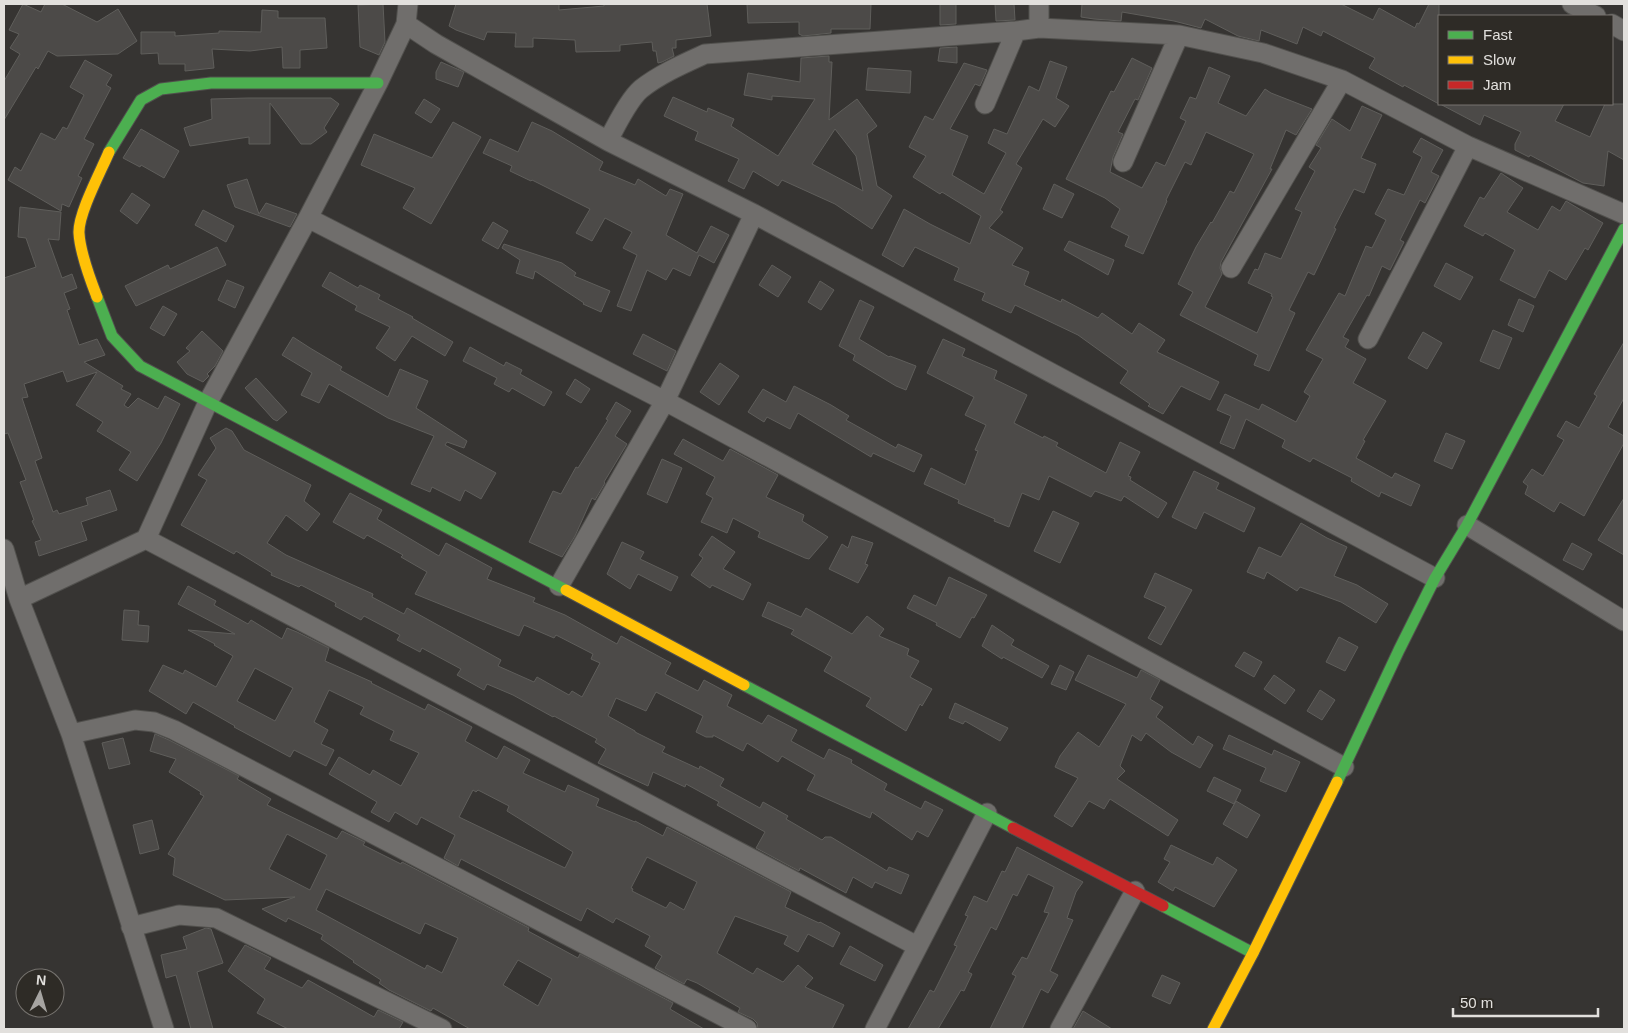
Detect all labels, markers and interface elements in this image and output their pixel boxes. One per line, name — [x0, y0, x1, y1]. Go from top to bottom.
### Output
legend — [1438, 15, 1613, 105]
text: Fast — [1483, 26, 1513, 43]
text: Slow — [1483, 51, 1516, 68]
text: Jam — [1483, 76, 1511, 93]
north arrow — [15, 968, 65, 1018]
text: N — [35, 972, 47, 988]
scale bar — [1453, 986, 1598, 1018]
text: 50 m — [1460, 994, 1493, 1011]

